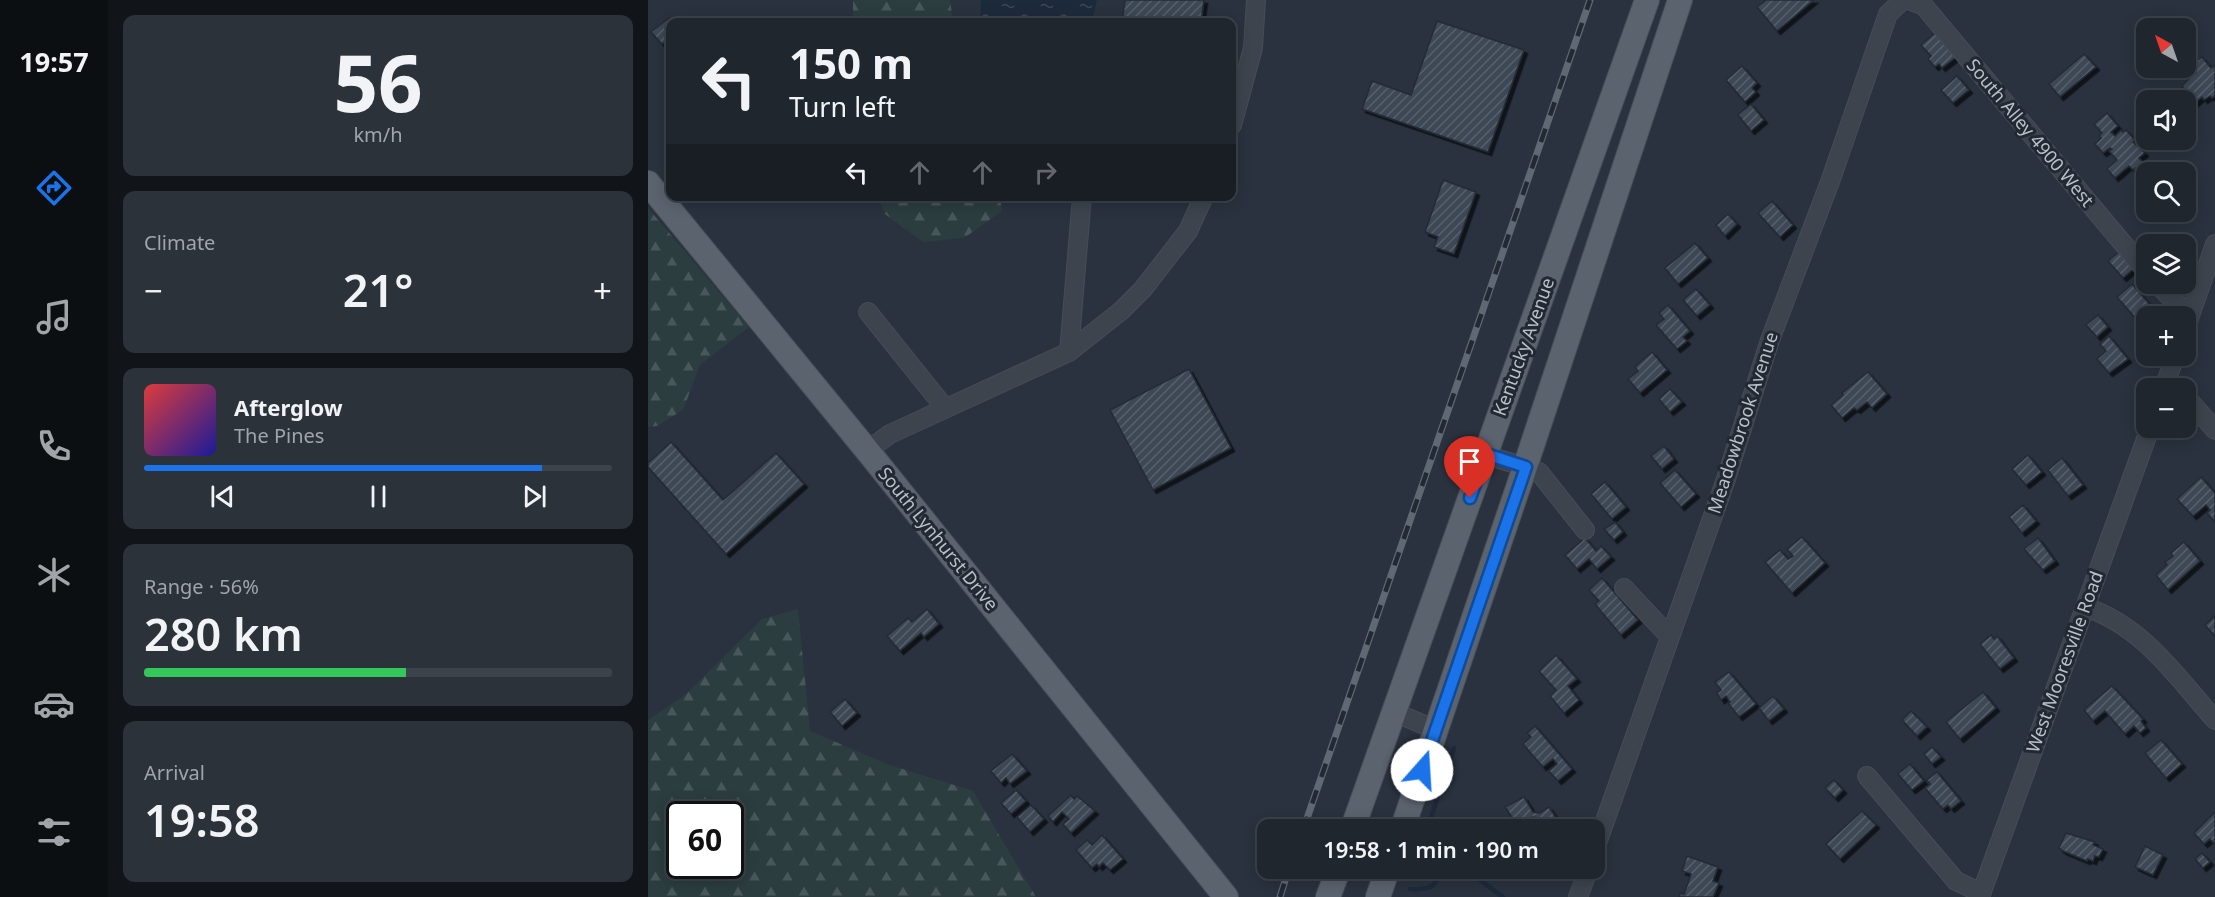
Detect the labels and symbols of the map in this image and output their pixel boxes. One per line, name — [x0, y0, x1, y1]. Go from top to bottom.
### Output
north arrow — [2136, 18, 2196, 78]
street label: South Alley 4900 West — [1962, 53, 2100, 212]
street label: Kentucky Avenue — [1487, 274, 1559, 419]
street label: Meadowbrook Avenue — [1701, 329, 1783, 517]
pin — [1444, 436, 1495, 498]
street label: South Lynhurst Drive — [873, 462, 1004, 615]
street label: West Mooresville Road — [2020, 568, 2108, 756]
position arrow — [1390, 738, 1454, 802]
speed limit sign: 60 — [666, 801, 744, 879]

